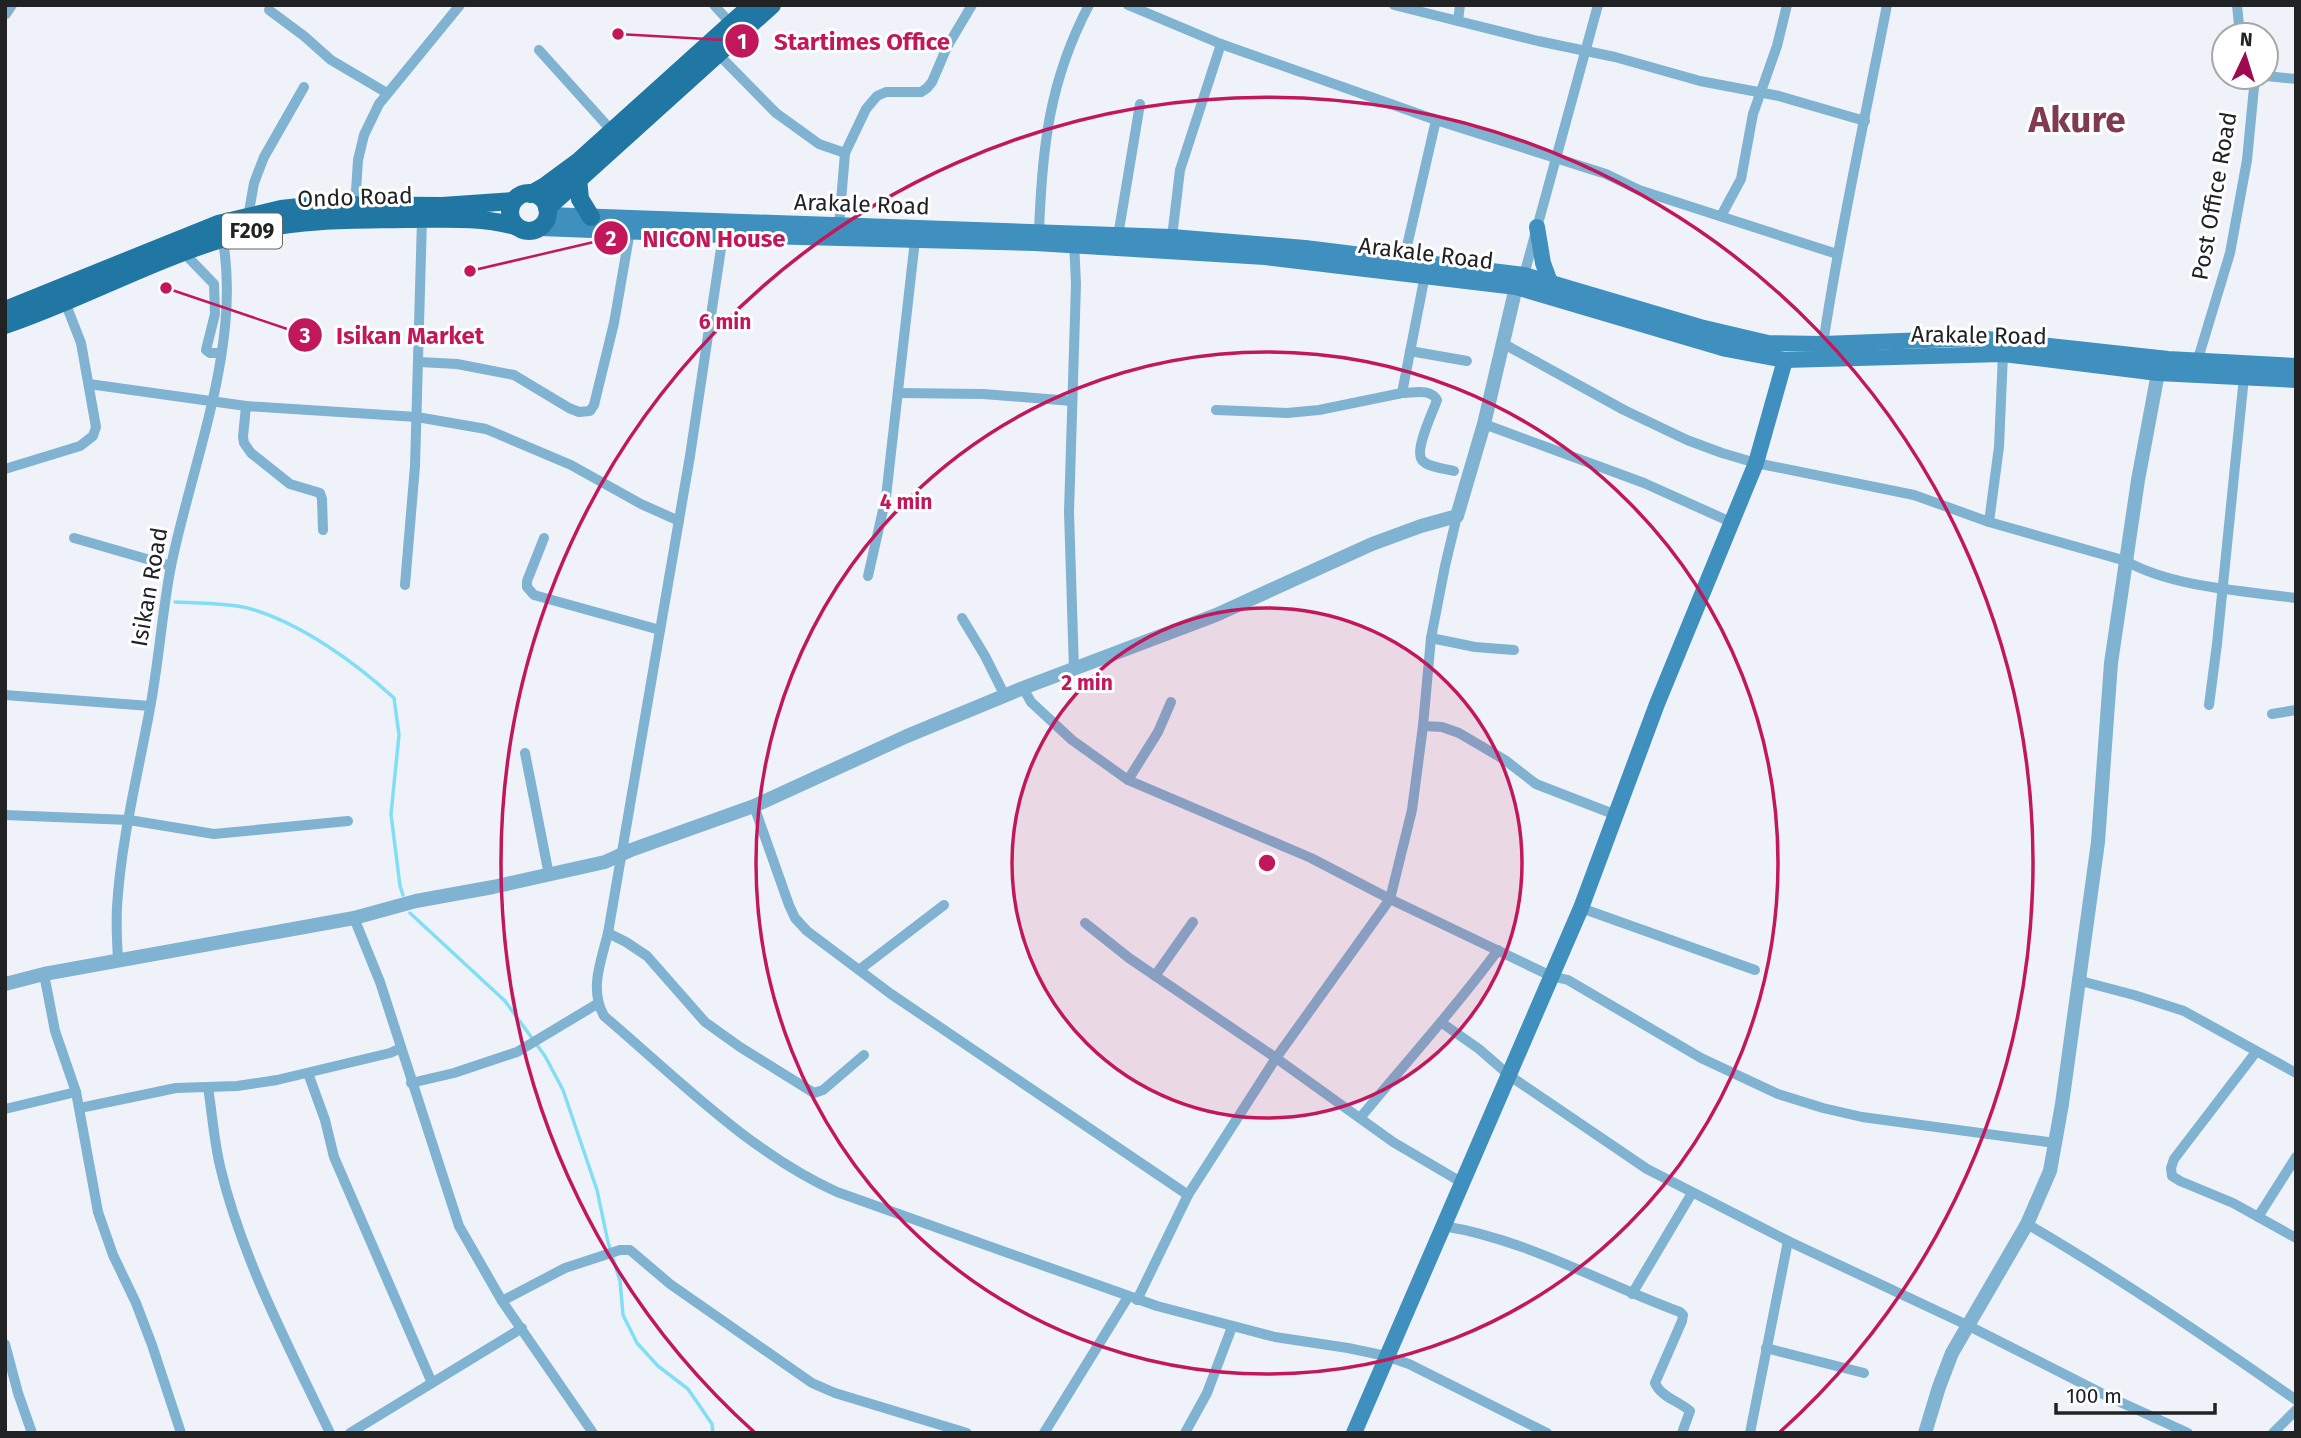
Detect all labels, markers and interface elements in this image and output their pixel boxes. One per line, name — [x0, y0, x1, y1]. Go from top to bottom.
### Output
callout: Startimes Office — [725, 19, 964, 64]
north arrow — [2210, 21, 2280, 91]
text: Startimes Office — [774, 28, 950, 56]
text: N — [2239, 28, 2253, 51]
text: 1 — [737, 29, 747, 55]
district label: Akure — [2027, 97, 2126, 142]
street label: Post Office Road — [2185, 110, 2243, 282]
street label: Ondo Road — [297, 181, 413, 213]
street label: Arakale Road — [794, 188, 930, 220]
road number: F209 — [222, 214, 282, 248]
callout: NICON House — [593, 216, 799, 261]
text: NICON House — [642, 225, 786, 253]
text: 2 — [606, 226, 617, 252]
street label: Arakale Road — [1357, 231, 1495, 275]
text: 6 min — [699, 309, 751, 335]
callout: Isikan Market — [287, 313, 498, 358]
street label: Arakale Road — [1911, 320, 2047, 350]
text: Isikan Market — [336, 322, 485, 350]
text: 3 — [299, 323, 311, 349]
text: 4 min — [880, 489, 932, 515]
street label: Isikan Road — [125, 525, 173, 649]
text: 2 min — [1061, 670, 1113, 696]
centre of rings — [1255, 851, 1279, 875]
scale bar — [2056, 1372, 2215, 1416]
text: 100 m — [2066, 1383, 2122, 1409]

